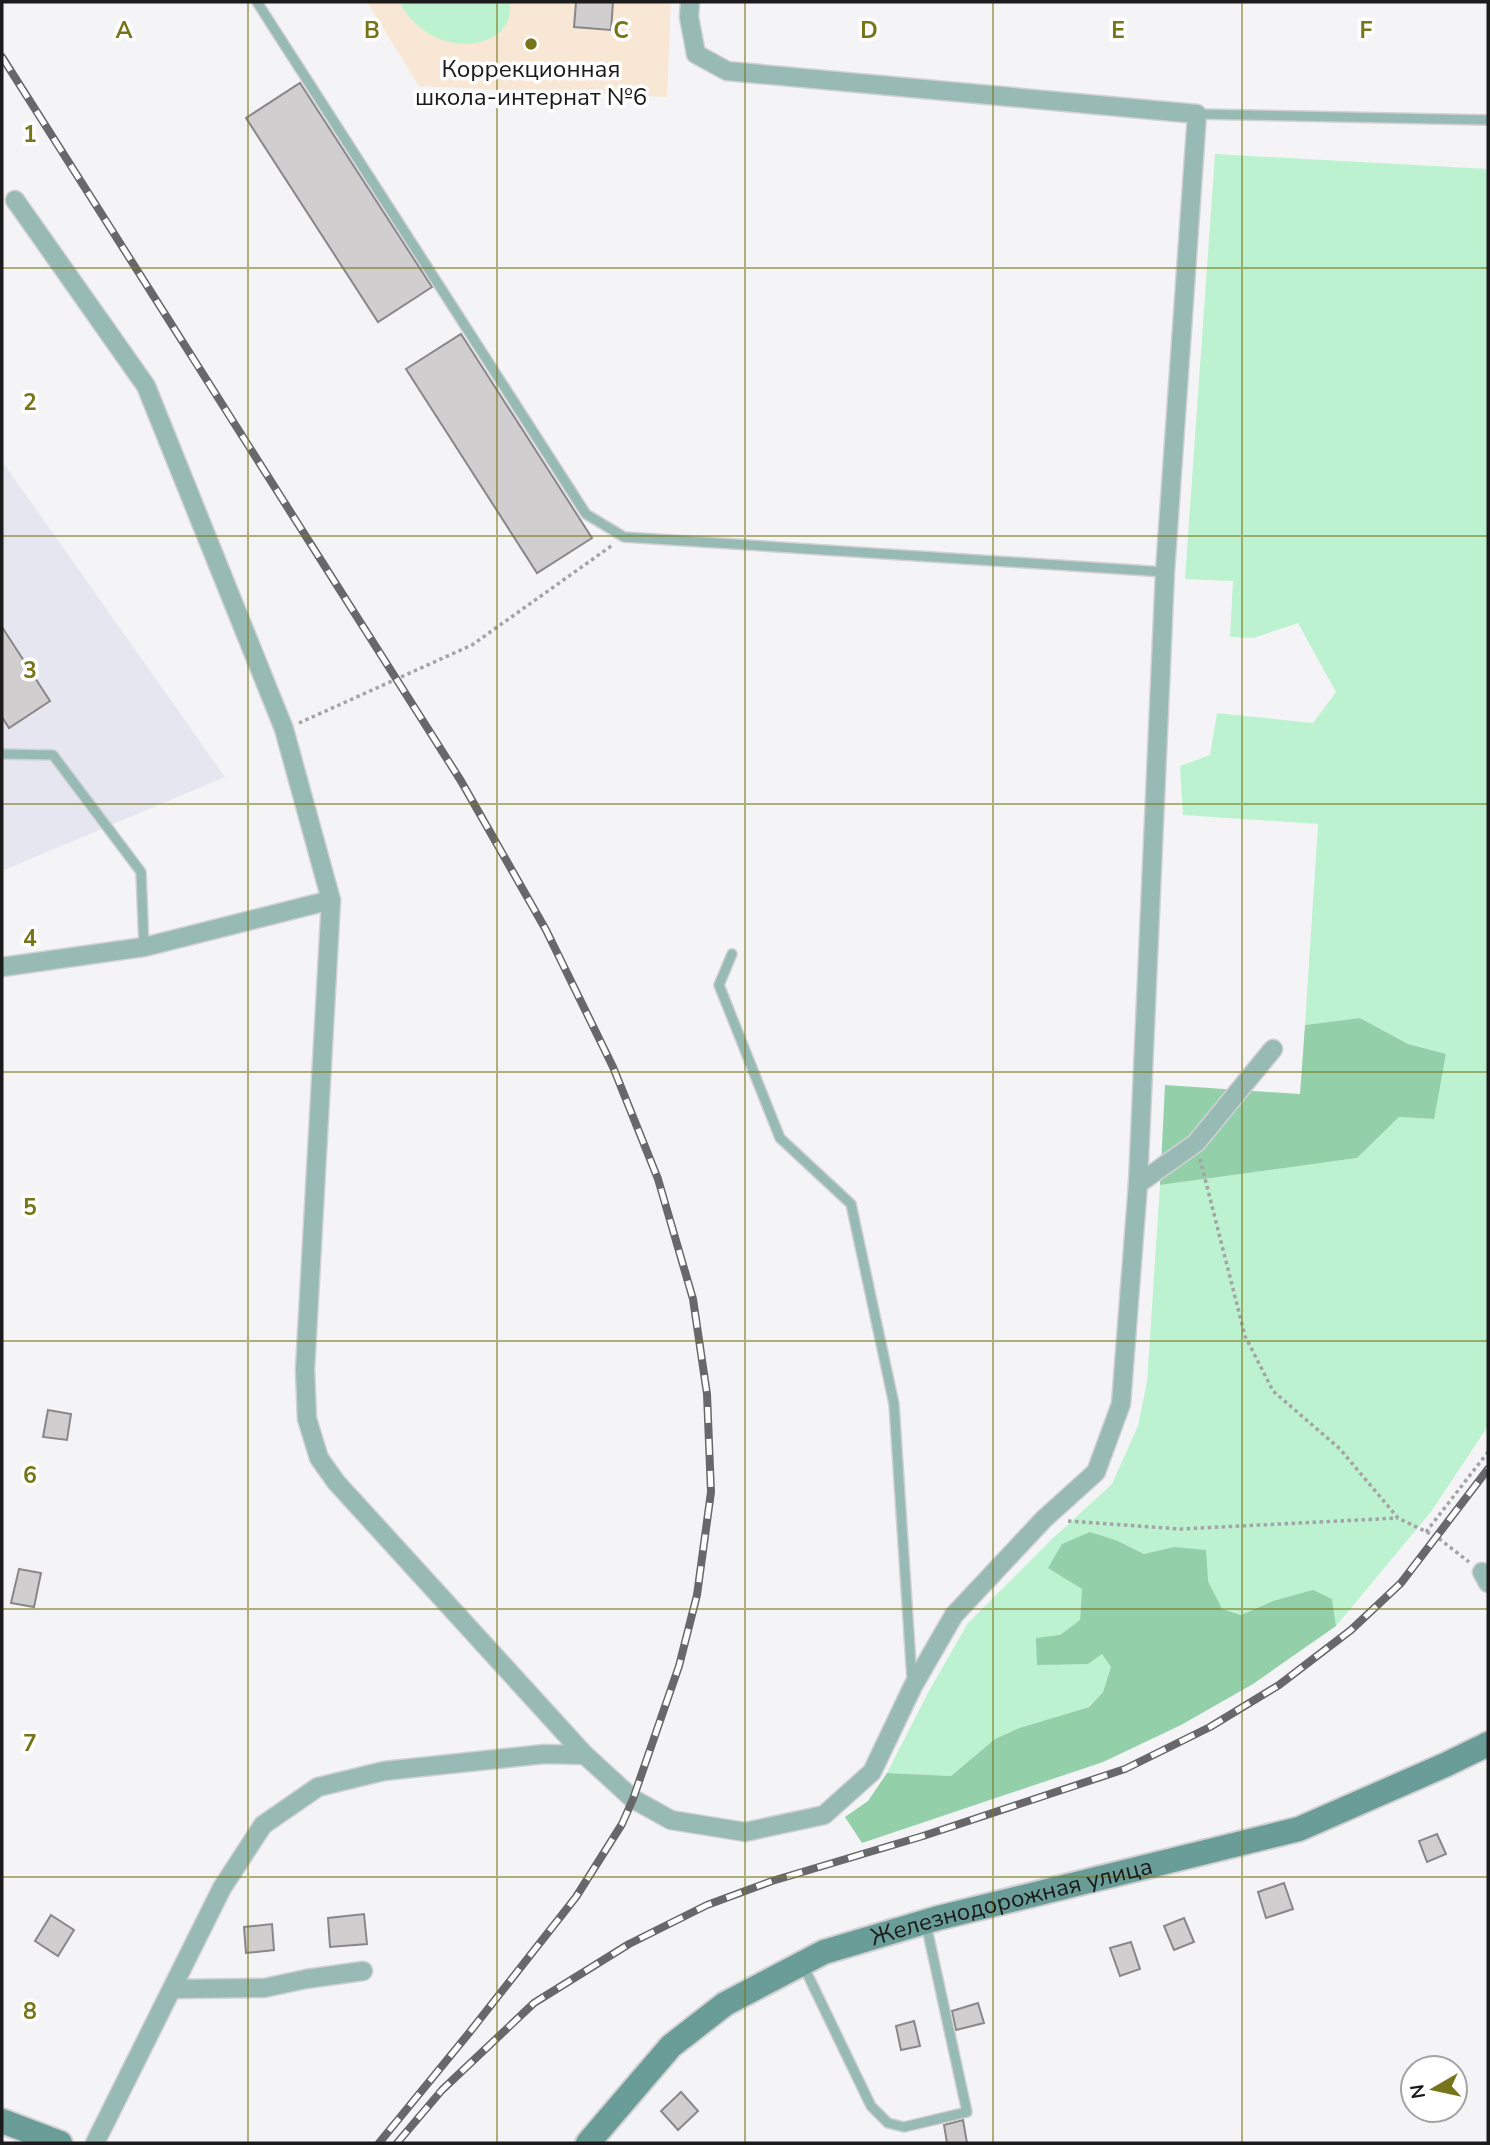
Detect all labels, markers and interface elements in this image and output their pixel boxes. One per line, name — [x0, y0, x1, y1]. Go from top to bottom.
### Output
text: A — [115, 15, 133, 46]
text: B — [364, 15, 380, 46]
text: C — [613, 15, 629, 46]
text: D — [860, 15, 878, 46]
text: E — [1111, 15, 1125, 46]
text: F — [1360, 15, 1373, 46]
marker: Коррекционная школа-интернат №6 — [523, 36, 539, 52]
place label: Коррекционная школа-интернат №6 — [415, 53, 647, 113]
text: 1 — [23, 119, 37, 150]
text: 2 — [23, 387, 37, 418]
text: 3 — [23, 655, 37, 686]
text: 4 — [23, 923, 37, 954]
text: 5 — [23, 1192, 37, 1223]
text: 6 — [23, 1460, 37, 1491]
text: 7 — [23, 1728, 37, 1759]
street label: Железнодорожная улица — [866, 1850, 1156, 1953]
text: 8 — [23, 1996, 37, 2027]
north arrow — [1399, 2054, 1469, 2124]
text: N — [1404, 2082, 1432, 2101]

